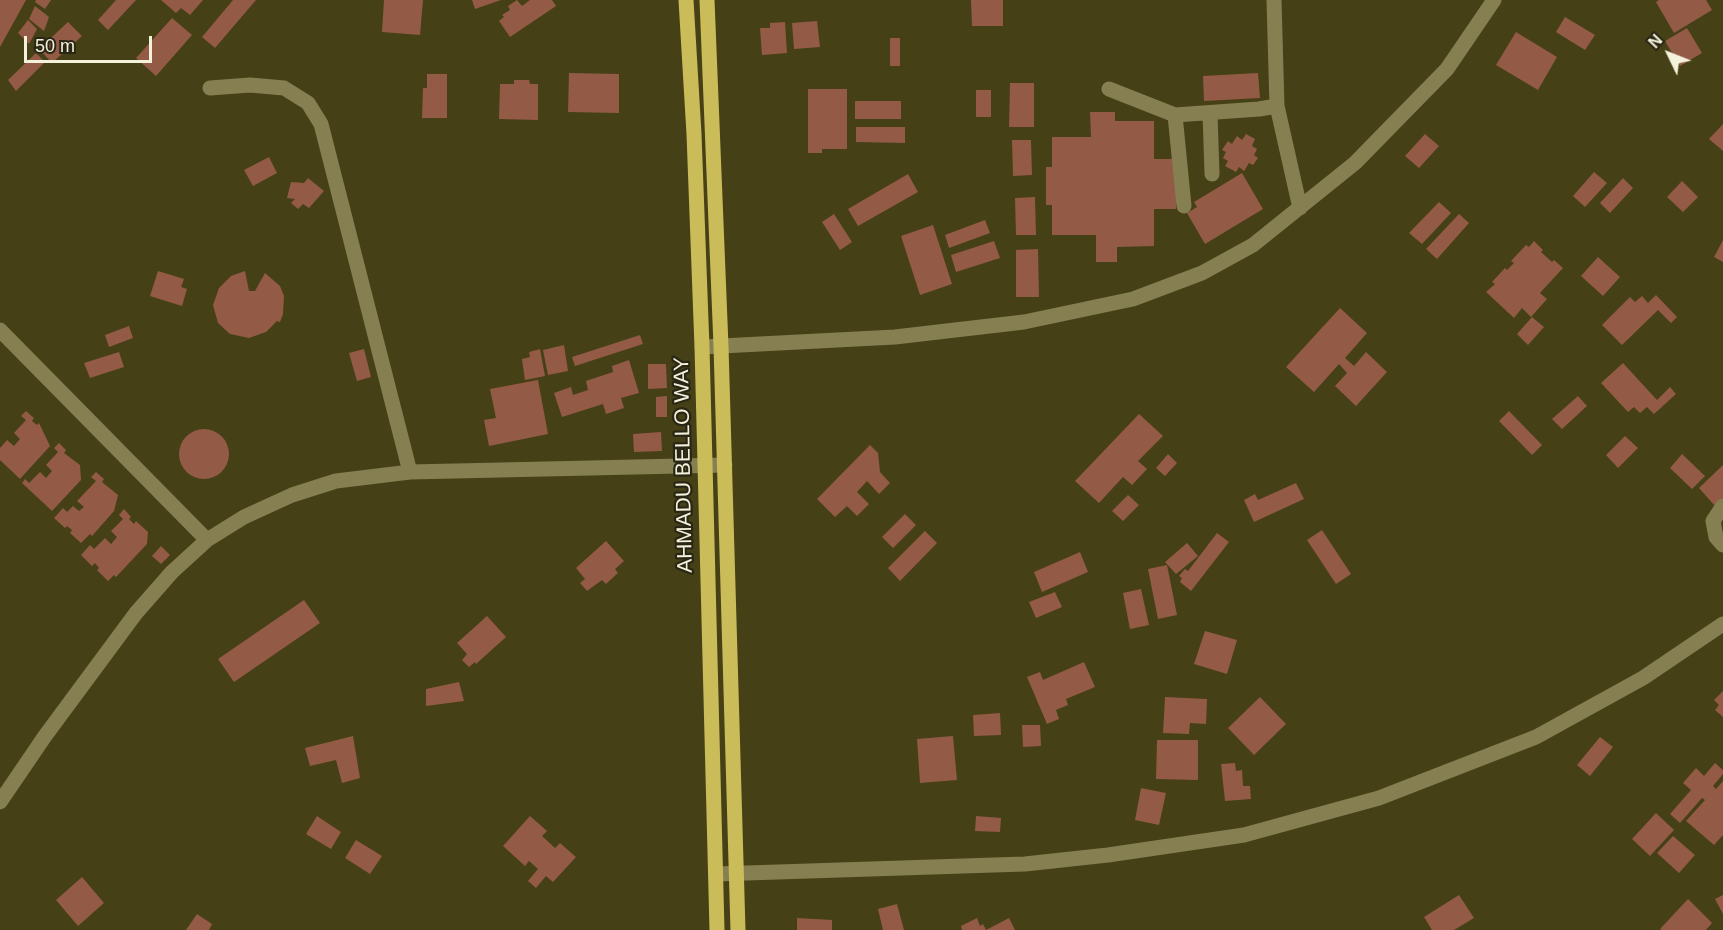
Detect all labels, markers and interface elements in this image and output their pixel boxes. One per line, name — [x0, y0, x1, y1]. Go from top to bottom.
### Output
scale bar — [27, 24, 154, 62]
north arrow — [1639, 24, 1699, 84]
text: N — [1645, 31, 1666, 51]
text: 50 m — [35, 36, 75, 56]
street label: AHMADU BELLO WAY — [670, 357, 698, 573]

